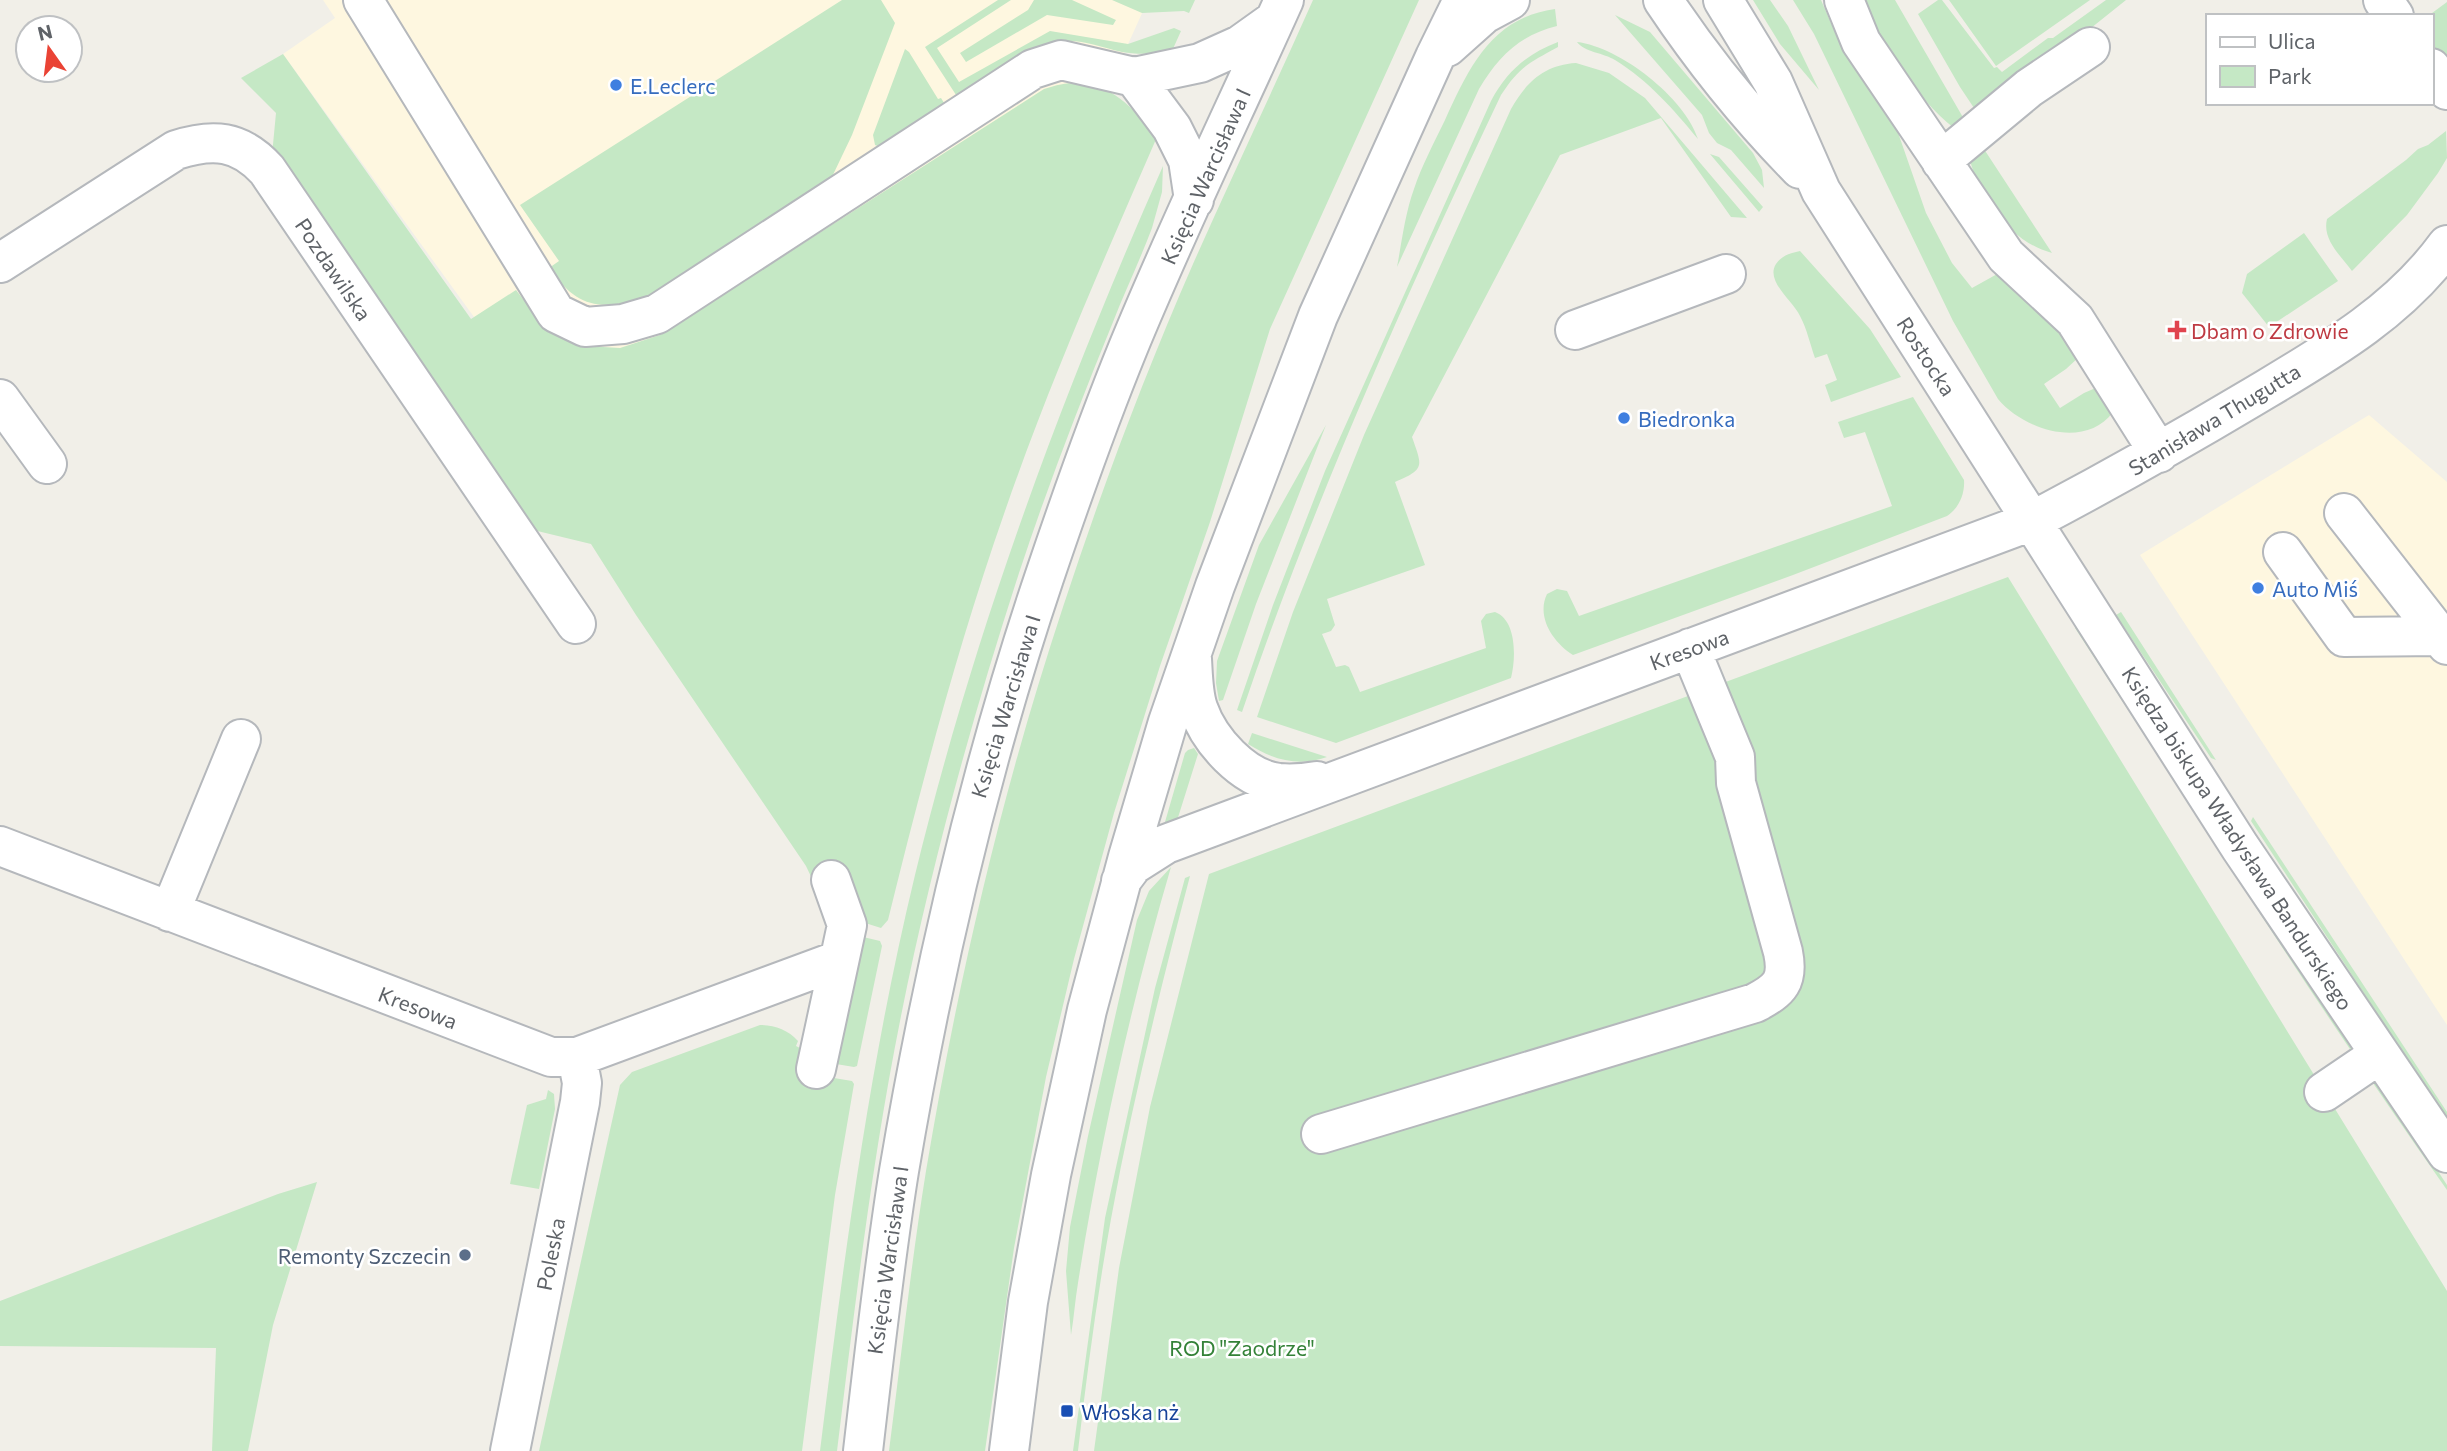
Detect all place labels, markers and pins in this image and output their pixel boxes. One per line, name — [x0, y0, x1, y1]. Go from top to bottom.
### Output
place label: E.Leclerc — [630, 73, 716, 98]
marker: E.Leclerc — [608, 77, 624, 93]
place label: Dbam o Zdrowie — [2191, 318, 2349, 343]
marker: Dbam o Zdrowie — [2169, 322, 2185, 338]
place label: Biedronka — [1638, 406, 1735, 431]
marker: Biedronka — [1616, 410, 1632, 426]
place label: Auto Miś — [2272, 576, 2358, 601]
marker: Auto Miś — [2250, 580, 2266, 596]
place label: Remonty Szczecin — [278, 1243, 451, 1268]
marker: Remonty Szczecin — [457, 1247, 473, 1263]
place label: Włoska nż — [1081, 1399, 1179, 1424]
marker: Włoska nż — [1059, 1403, 1075, 1419]

